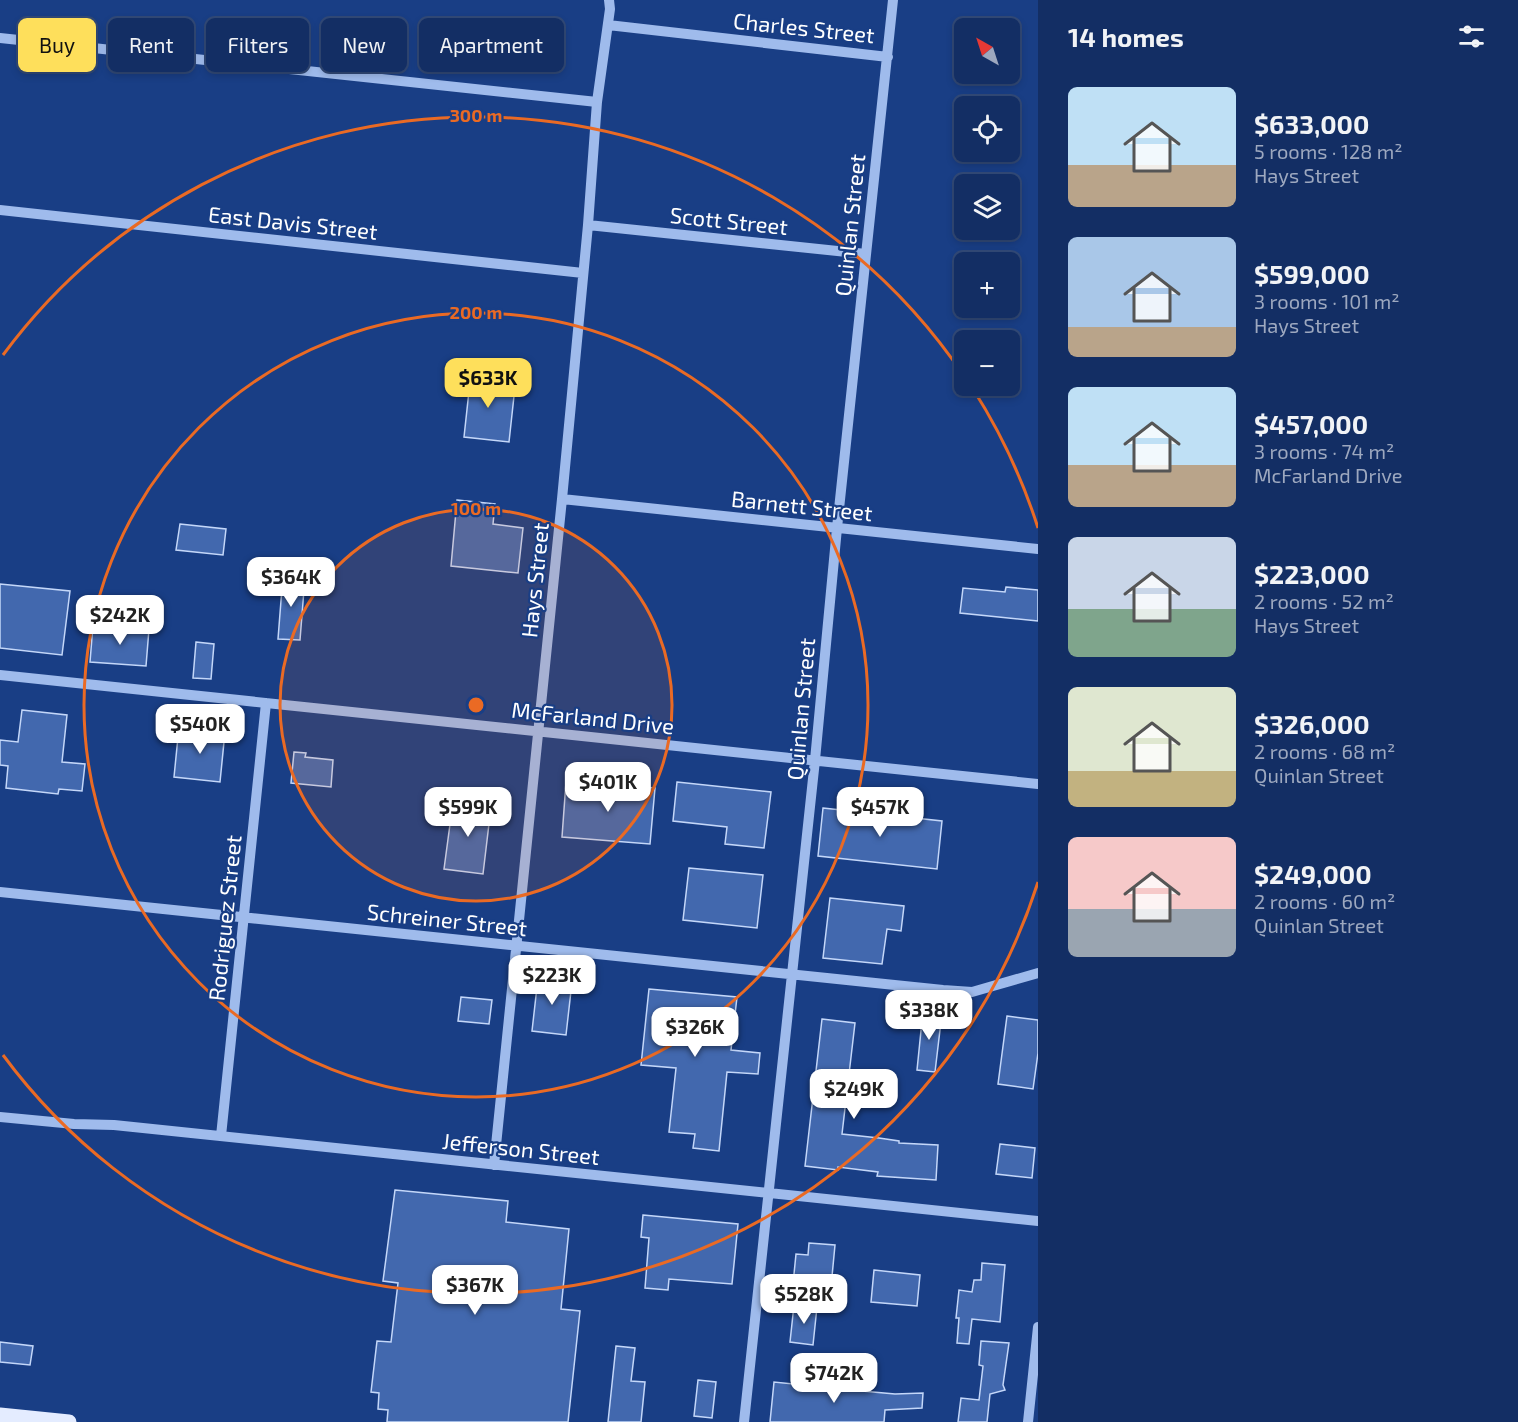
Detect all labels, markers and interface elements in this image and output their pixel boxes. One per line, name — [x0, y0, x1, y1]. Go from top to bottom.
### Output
street label: Charles Street — [732, 7, 876, 47]
chip: Buy — [18, 18, 96, 72]
chip: Rent — [108, 18, 194, 72]
chip: Filters — [206, 18, 309, 72]
chip: New — [321, 18, 407, 72]
chip: Apartment — [419, 18, 564, 72]
north arrow — [954, 18, 1020, 84]
map controls — [954, 18, 1020, 396]
icon: filters — [1455, 20, 1488, 53]
text: 14 homes — [1068, 21, 1184, 52]
button: locate — [954, 96, 1020, 162]
text: 300 m — [450, 104, 502, 126]
text: $633,000 — [1254, 108, 1369, 139]
icon: home — [1116, 111, 1188, 183]
text: 5 rooms · 128 m² — [1254, 139, 1403, 163]
street label: Quinlan Street — [829, 153, 870, 298]
text: Hays Street — [1254, 163, 1359, 187]
button: layers — [954, 174, 1020, 240]
street label: East Davis Street — [207, 200, 379, 244]
street label: Scott Street — [669, 201, 789, 239]
button: + — [954, 252, 1020, 318]
text: $599,000 — [1254, 258, 1370, 289]
icon: home — [1116, 261, 1188, 333]
text: 3 rooms · 101 m² — [1254, 289, 1400, 313]
text: 200 m — [450, 301, 502, 323]
text: Hays Street — [1254, 313, 1359, 337]
button: − — [954, 330, 1020, 396]
pin: $633K — [446, 358, 530, 409]
text: $633K — [459, 365, 517, 389]
text: $457,000 — [1254, 408, 1368, 439]
icon: home — [1116, 411, 1188, 483]
text: 3 rooms · 74 m² — [1254, 439, 1394, 463]
text: McFarland Drive — [1254, 463, 1403, 487]
street label: Barnett Street — [730, 485, 874, 525]
text: 100 m — [451, 497, 501, 519]
street label: Hays Street — [515, 521, 553, 639]
pin: $364K — [249, 557, 333, 608]
text: $223,000 — [1254, 558, 1370, 589]
icon: home — [1116, 561, 1188, 633]
text: $364K — [261, 564, 321, 588]
text: 2 rooms · 52 m² — [1254, 589, 1394, 613]
pin: $242K — [78, 595, 162, 646]
text: $242K — [90, 602, 150, 626]
text: Hays Street — [1254, 613, 1359, 637]
street label: Quinlan Street — [781, 637, 820, 781]
centre of rings — [466, 695, 486, 715]
street label: McFarland Drive — [510, 696, 676, 738]
pin: $540K — [158, 704, 242, 755]
text: $326,000 — [1254, 708, 1370, 739]
text: $540K — [170, 711, 230, 735]
icon: home — [1116, 711, 1188, 783]
text: 2 rooms · 68 m² — [1254, 739, 1395, 763]
pin: $401K — [566, 762, 650, 813]
text: Quinlan Street — [1254, 763, 1384, 787]
text: $401K — [579, 769, 637, 793]
pin: $599K — [426, 787, 510, 838]
pin: $457K — [838, 787, 922, 838]
text: $599K — [439, 794, 497, 818]
text: $457K — [851, 794, 909, 818]
street label: Rodriguez Street — [202, 834, 246, 1002]
text: $249,000 — [1254, 858, 1372, 889]
icon: home — [1116, 861, 1188, 933]
text: 2 rooms · 60 m² — [1254, 889, 1395, 913]
street label: Schreiner Street — [366, 898, 528, 940]
text: Quinlan Street — [1254, 913, 1384, 937]
pin: $223K — [510, 955, 594, 1006]
text: $223K — [523, 962, 581, 986]
pin: $338K — [887, 990, 971, 1041]
text: $338K — [899, 997, 959, 1021]
pin: $326K — [653, 1007, 737, 1058]
text: $326K — [665, 1014, 725, 1038]
pin: $249K — [812, 1069, 896, 1120]
text: $249K — [824, 1076, 884, 1100]
street label: Jefferson Street — [441, 1127, 601, 1169]
pin: $367K — [433, 1265, 517, 1316]
text: $367K — [446, 1272, 504, 1296]
pin: $528K — [762, 1274, 846, 1325]
text: $528K — [774, 1281, 834, 1305]
pin: $742K — [792, 1353, 876, 1404]
text: $742K — [804, 1360, 864, 1384]

